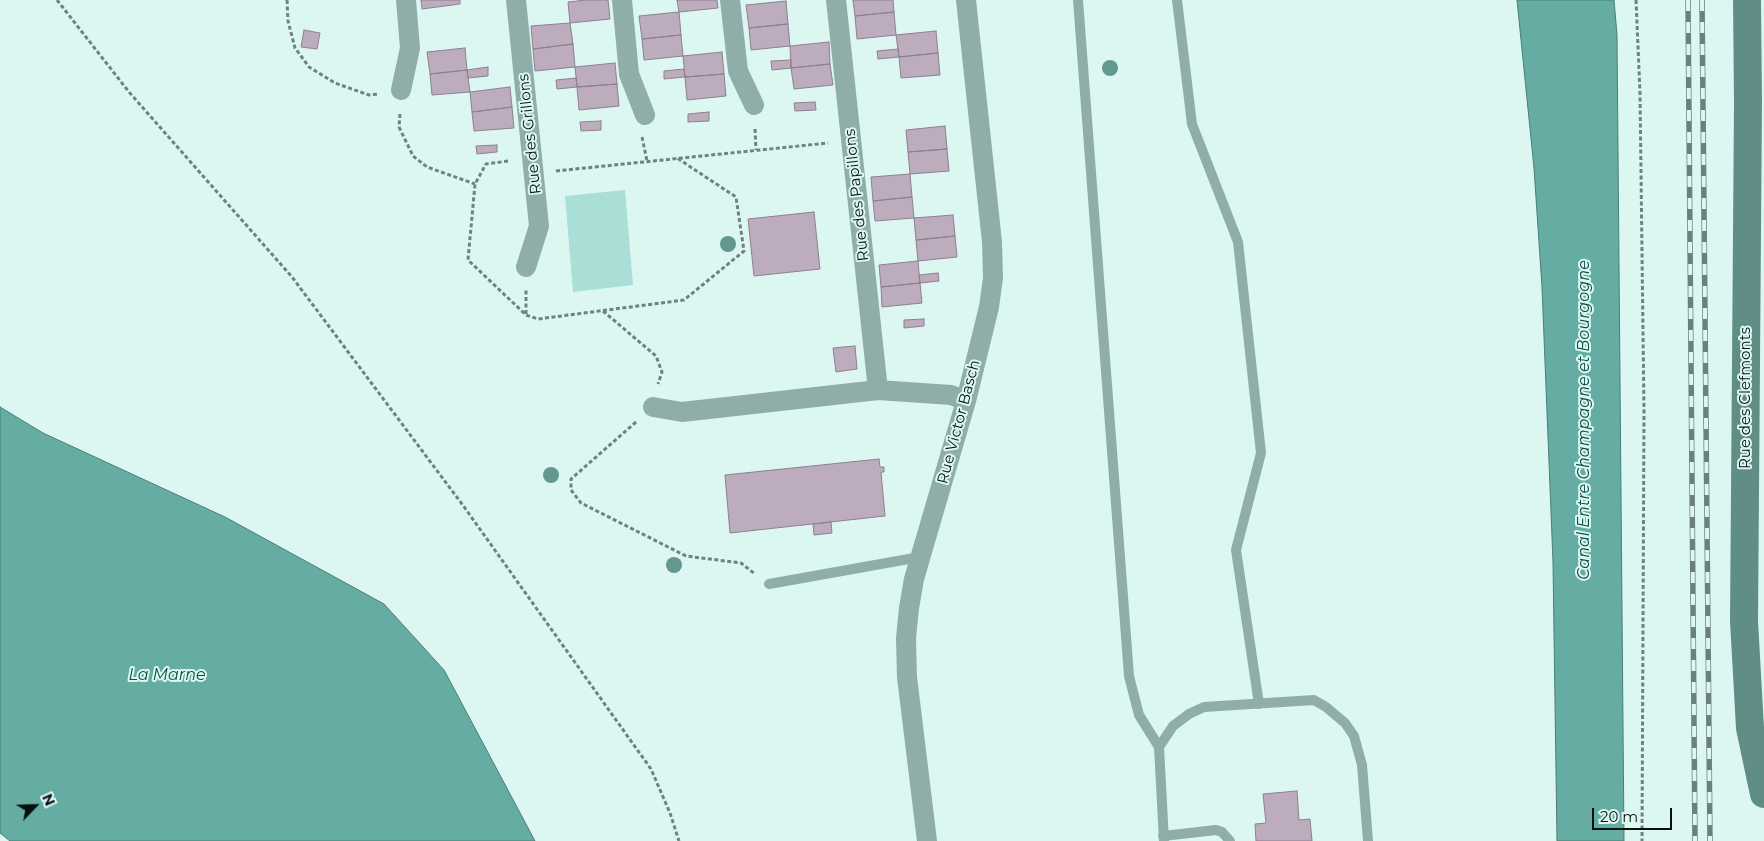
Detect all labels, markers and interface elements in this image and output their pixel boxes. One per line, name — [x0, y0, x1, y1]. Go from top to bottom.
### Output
street label: Rue des Grillons — [515, 73, 545, 195]
street label: Rue des Papillons — [841, 128, 873, 262]
water label: Canal Entre Champagne et Bourgogne — [1574, 260, 1594, 580]
street label: Rue des Clefmonts — [1737, 327, 1755, 469]
street label: Rue Victor Basch — [934, 358, 984, 486]
water label: La Marne — [128, 665, 206, 685]
north arrow — [10, 781, 60, 831]
text: N — [38, 791, 59, 809]
scale bar — [1594, 798, 1674, 830]
text: 20 m — [1600, 807, 1638, 826]

